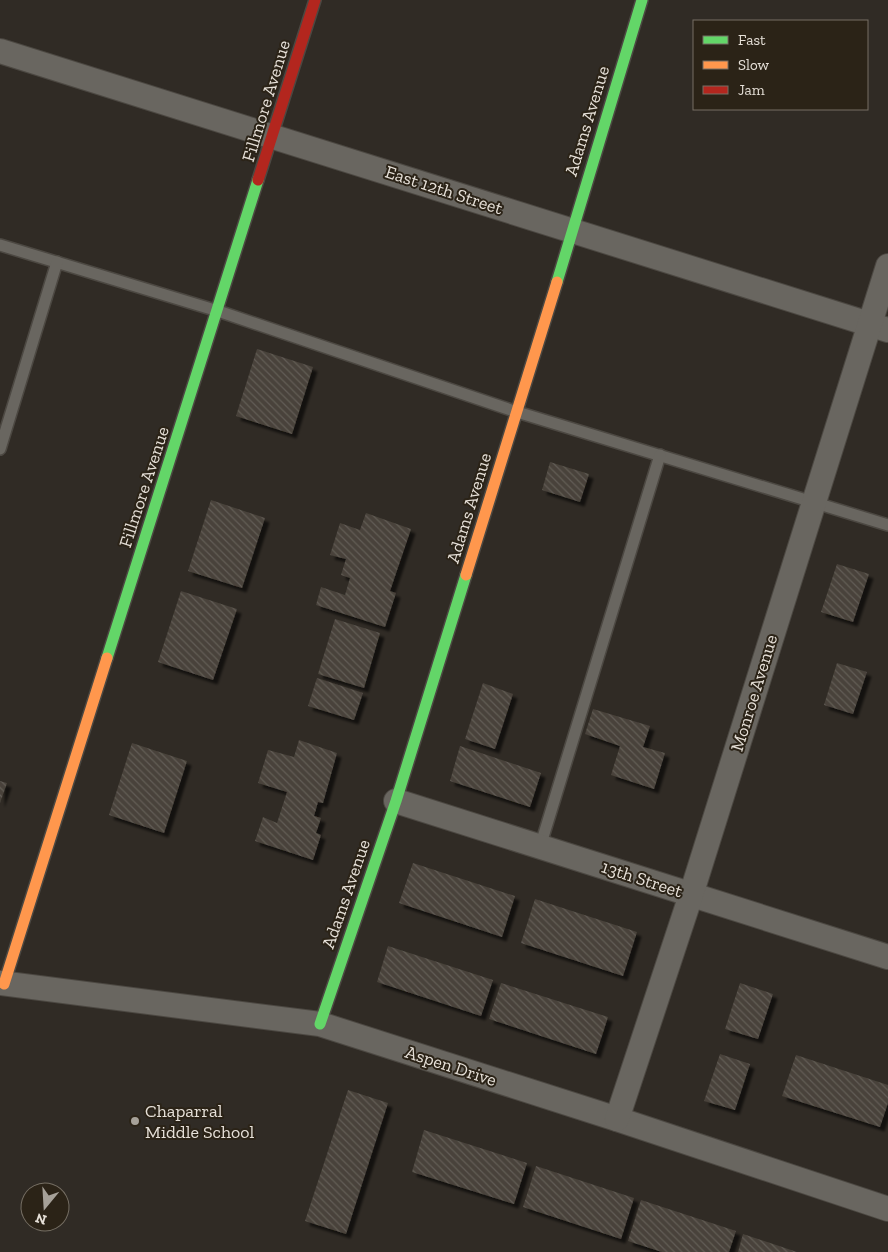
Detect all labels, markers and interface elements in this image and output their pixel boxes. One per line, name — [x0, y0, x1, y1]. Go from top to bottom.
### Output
legend — [693, 20, 868, 110]
text: Fast — [738, 31, 766, 49]
street label: Fillmore Avenue — [237, 38, 295, 164]
text: Slow — [738, 56, 770, 74]
street label: Adams Avenue — [560, 63, 614, 179]
text: Jam — [738, 81, 765, 99]
street label: East 12th Street — [382, 161, 506, 219]
street label: Fillmore Avenue — [114, 424, 174, 550]
street label: Adams Avenue — [442, 450, 496, 566]
street label: Monroe Avenue — [726, 632, 782, 754]
street label: Adams Avenue — [317, 837, 375, 951]
street label: 13th Street — [599, 856, 686, 903]
street label: Aspen Drive — [403, 1041, 499, 1091]
place label: Chaparral Middle School — [145, 1100, 254, 1143]
marker: Chaparral Middle School — [129, 1115, 141, 1127]
north arrow — [20, 1182, 70, 1232]
text: N — [33, 1209, 49, 1229]

